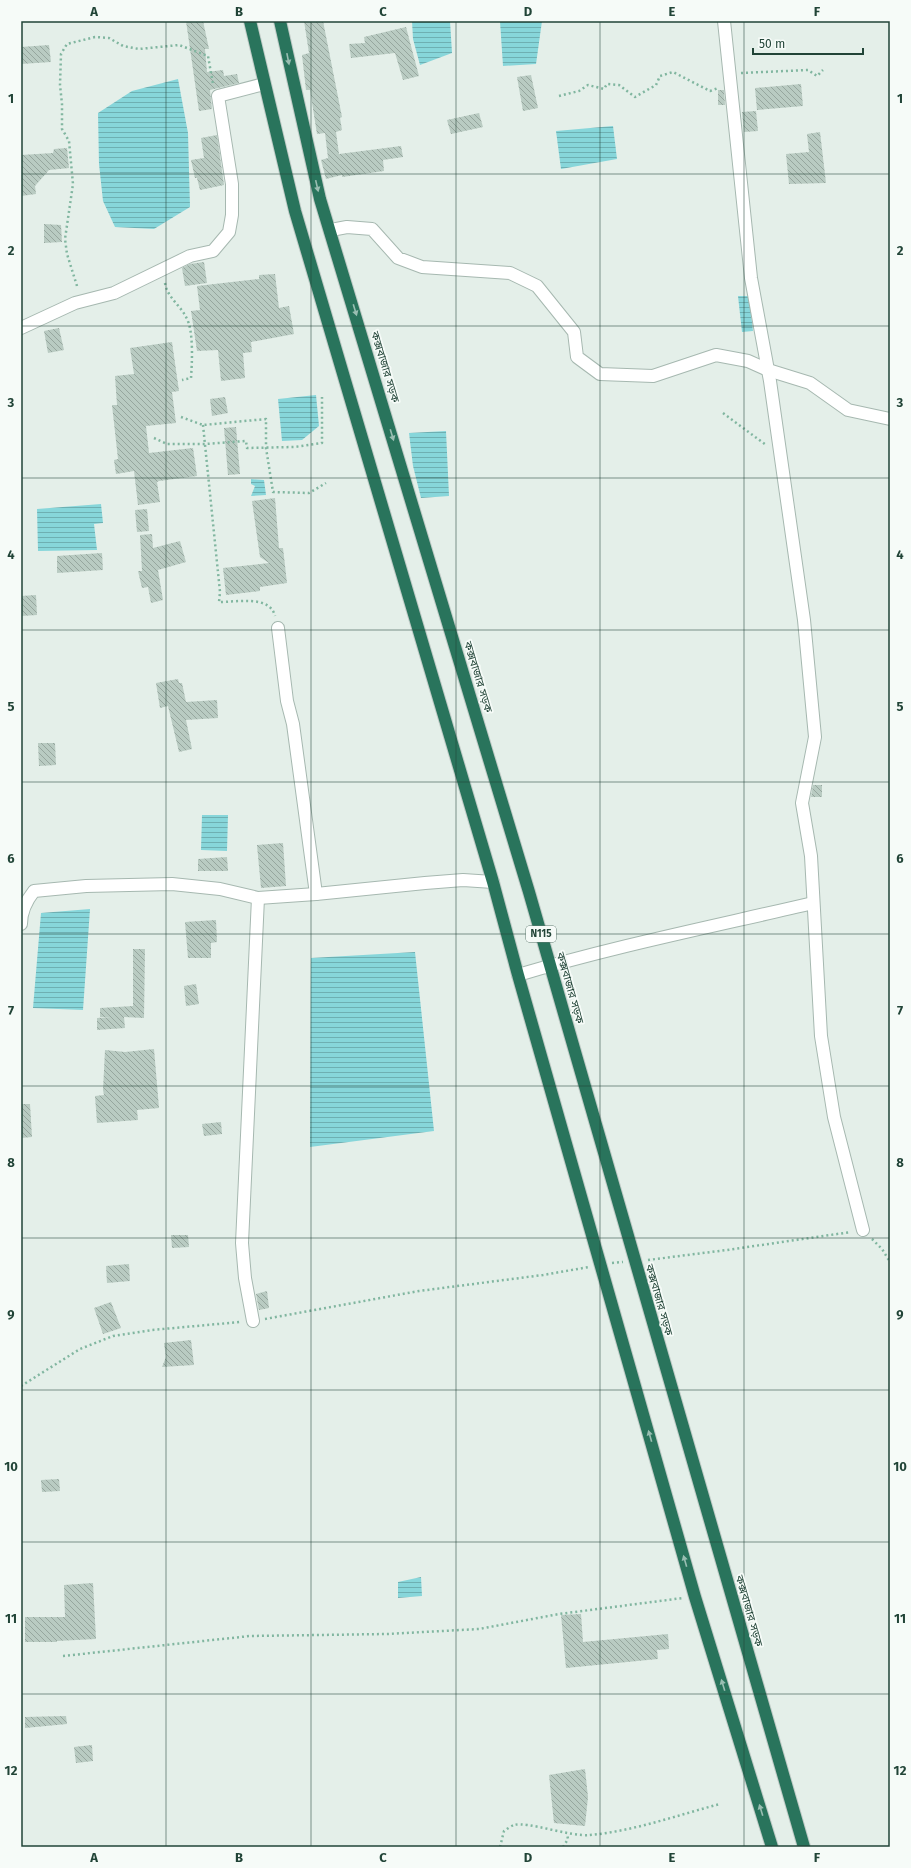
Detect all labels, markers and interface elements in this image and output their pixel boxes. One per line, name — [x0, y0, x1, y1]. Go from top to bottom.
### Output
text: A — [89, 4, 98, 19]
text: B — [235, 4, 243, 19]
text: C — [379, 4, 387, 19]
text: D — [524, 4, 533, 19]
text: E — [669, 4, 676, 19]
text: F — [814, 4, 821, 19]
scale bar — [753, 30, 863, 56]
text: 50 m — [759, 37, 785, 51]
one-way arrow — [285, 53, 291, 65]
text: 1 — [8, 91, 14, 106]
text: 1 — [897, 91, 903, 106]
one-way arrow — [315, 180, 321, 192]
text: 2 — [8, 243, 15, 258]
text: 2 — [897, 243, 904, 258]
one-way arrow — [352, 305, 358, 317]
street label: কক্সবাজার সড়ক — [368, 329, 402, 404]
text: 3 — [7, 395, 15, 410]
text: 3 — [896, 395, 904, 410]
one-way arrow — [389, 429, 395, 441]
text: 4 — [7, 547, 15, 562]
text: 4 — [896, 547, 904, 562]
street label: কক্সবাজার সড়ক — [461, 639, 495, 714]
text: 5 — [8, 699, 15, 714]
text: 5 — [897, 699, 904, 714]
text: 6 — [7, 851, 15, 866]
text: 6 — [896, 851, 904, 866]
road number: N115 — [526, 926, 556, 942]
street label: কক্সবাজার সড়ক — [553, 950, 586, 1025]
text: 7 — [8, 1003, 14, 1018]
text: 7 — [897, 1003, 903, 1018]
text: 8 — [7, 1155, 15, 1170]
text: 8 — [896, 1155, 904, 1170]
street label: কক্সবাজার সড়ক — [642, 1262, 675, 1337]
text: 9 — [7, 1307, 15, 1322]
text: 9 — [896, 1307, 904, 1322]
one-way arrow — [646, 1430, 652, 1442]
text: 10 — [4, 1459, 18, 1474]
text: 10 — [893, 1459, 907, 1474]
one-way arrow — [682, 1555, 688, 1567]
street label: কক্সবাজার সড়ক — [732, 1573, 765, 1648]
text: 11 — [5, 1611, 17, 1626]
text: 11 — [894, 1611, 906, 1626]
one-way arrow — [720, 1679, 726, 1691]
text: 12 — [5, 1763, 18, 1778]
text: 12 — [894, 1763, 907, 1778]
one-way arrow — [758, 1803, 764, 1815]
text: A — [89, 1850, 98, 1865]
text: B — [235, 1850, 243, 1865]
text: C — [379, 1850, 387, 1865]
text: D — [524, 1850, 533, 1865]
text: E — [669, 1850, 676, 1865]
text: F — [814, 1850, 821, 1865]

